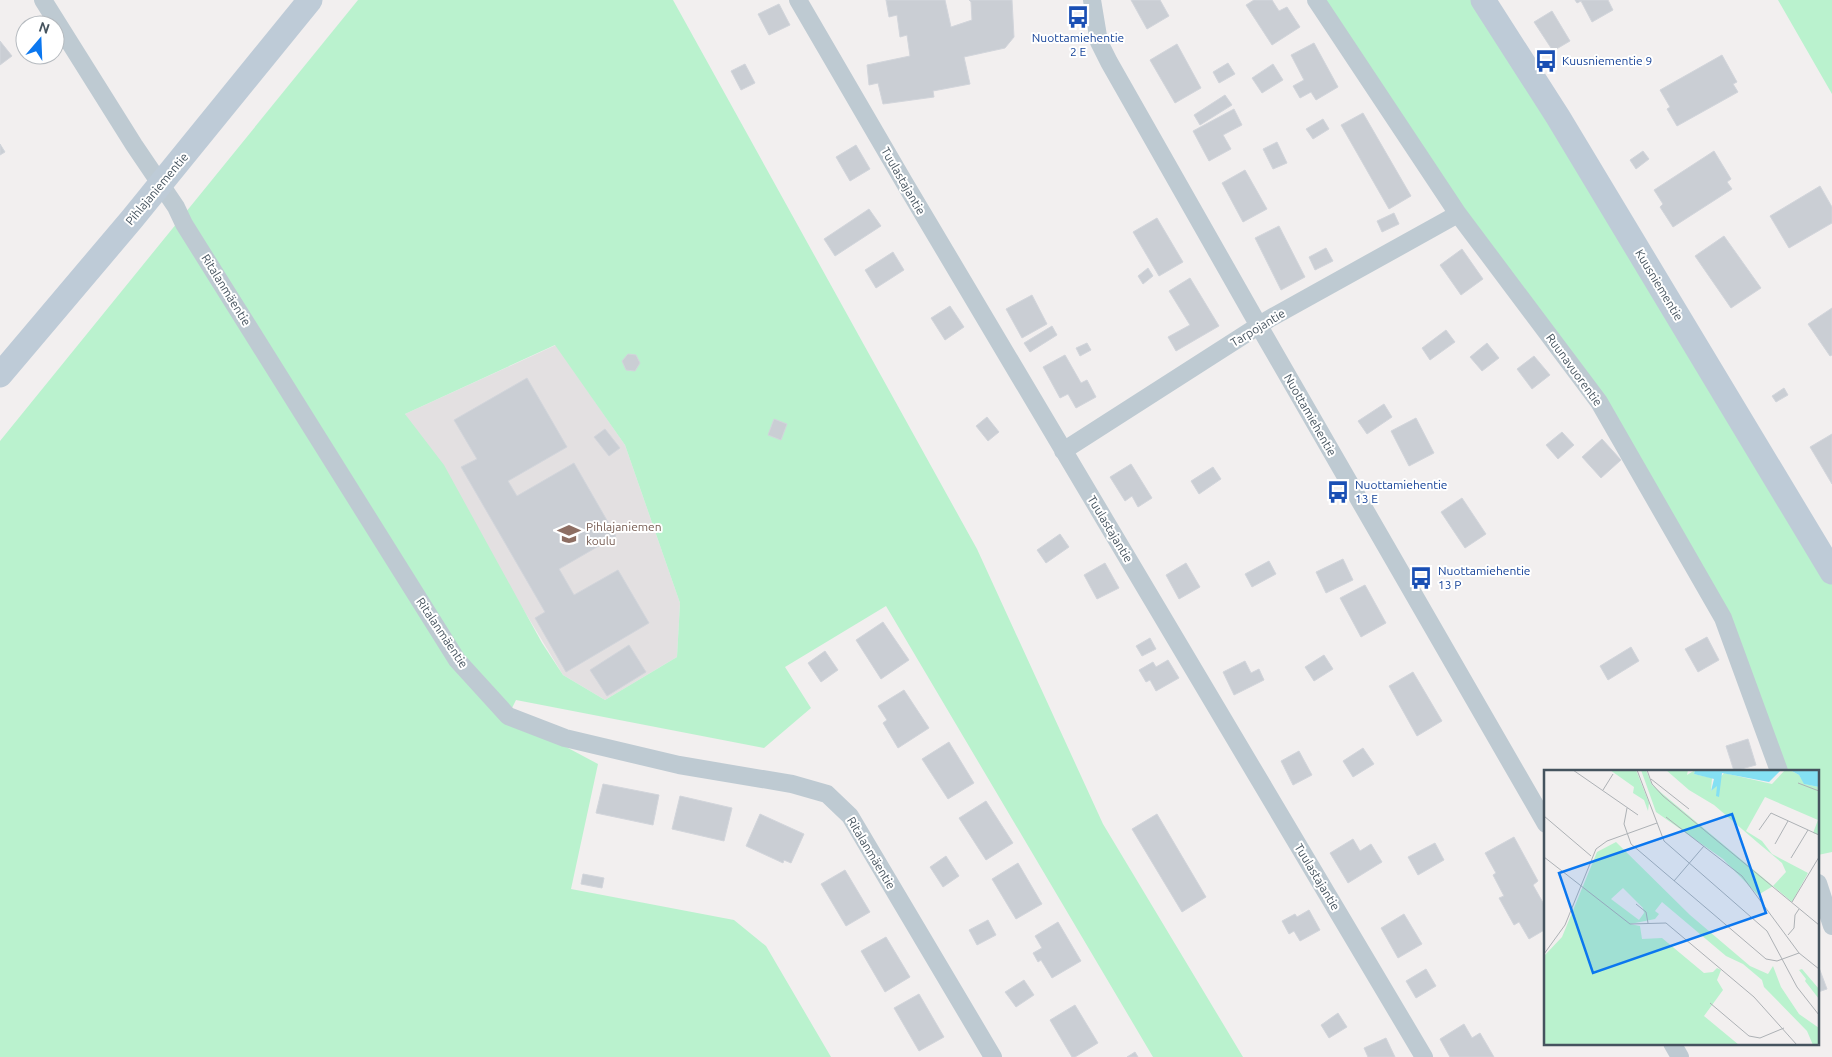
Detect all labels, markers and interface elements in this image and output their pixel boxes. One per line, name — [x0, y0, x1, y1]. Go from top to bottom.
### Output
bus stop icon: Nuottamiehentie 2 E — [1065, 4, 1091, 30]
north arrow — [15, 15, 65, 65]
text: N — [37, 18, 52, 37]
place label: Nuottamiehentie 2 E — [1032, 31, 1124, 58]
bus stop icon: Kuusniementie 9 — [1533, 48, 1559, 74]
place label: Kuusniementie 9 — [1562, 54, 1652, 67]
street label: Tuulastajantie — [879, 145, 928, 217]
street label: Pihlajaniementie — [123, 150, 190, 227]
street label: Kuusniementie — [1633, 247, 1686, 323]
street label: Ritalanmäentie — [199, 252, 254, 328]
street label: Tarpojantie — [1228, 306, 1287, 349]
street label: Ruunavuorentie — [1544, 331, 1605, 408]
street label: Nuottamiehentie — [1282, 371, 1339, 458]
place label: Nuottamiehentie 13 E — [1355, 478, 1448, 505]
bus stop icon: Nuottamiehentie 13 E — [1325, 479, 1351, 505]
street label: Tuulastajantie — [1085, 493, 1135, 565]
place label: Pihlajaniemen koulu — [586, 520, 662, 547]
school or university icon: Pihlajaniemen koulu — [556, 521, 582, 547]
place label: Nuottamiehentie 13 P — [1438, 564, 1531, 591]
bus stop icon: Nuottamiehentie 13 P — [1408, 565, 1434, 591]
street label: Ritalanmäentie — [414, 595, 471, 670]
inset map — [1544, 770, 1820, 1044]
street label: Ritalanmäentie — [845, 814, 898, 891]
street label: Tuulastajantie — [1292, 841, 1342, 913]

